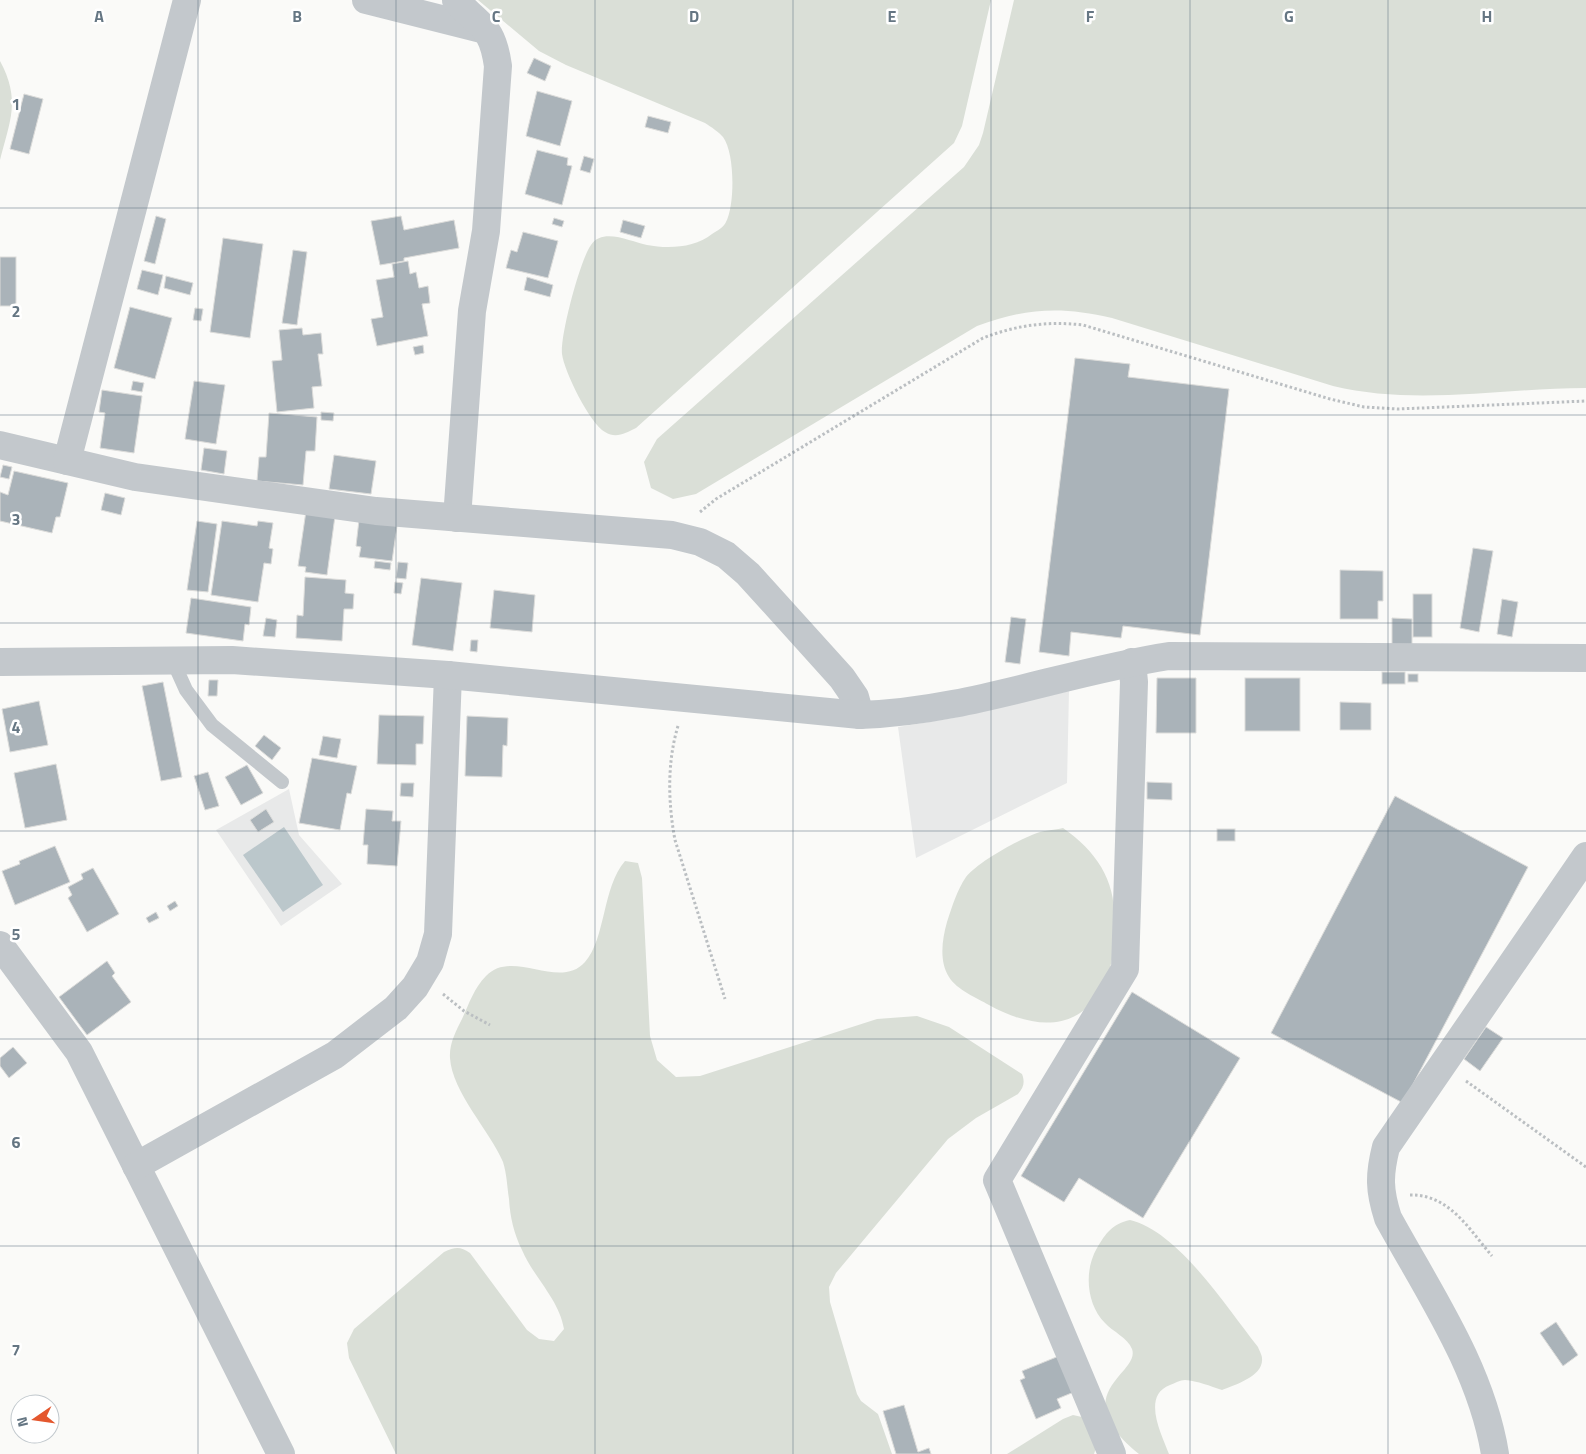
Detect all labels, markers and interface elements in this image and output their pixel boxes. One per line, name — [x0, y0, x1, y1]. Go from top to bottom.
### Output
text: A — [94, 4, 104, 28]
text: B — [292, 4, 302, 28]
text: C — [492, 4, 501, 28]
text: D — [689, 4, 699, 28]
text: E — [888, 4, 897, 28]
text: F — [1086, 4, 1095, 28]
text: G — [1284, 4, 1294, 28]
text: H — [1482, 4, 1492, 28]
text: 1 — [12, 92, 20, 116]
text: 2 — [12, 299, 20, 323]
text: 3 — [12, 507, 20, 531]
text: 4 — [12, 715, 21, 739]
text: 5 — [12, 922, 21, 946]
text: 6 — [12, 1130, 21, 1154]
text: 7 — [12, 1338, 20, 1362]
north arrow — [10, 1394, 60, 1444]
text: N — [11, 1415, 33, 1429]

